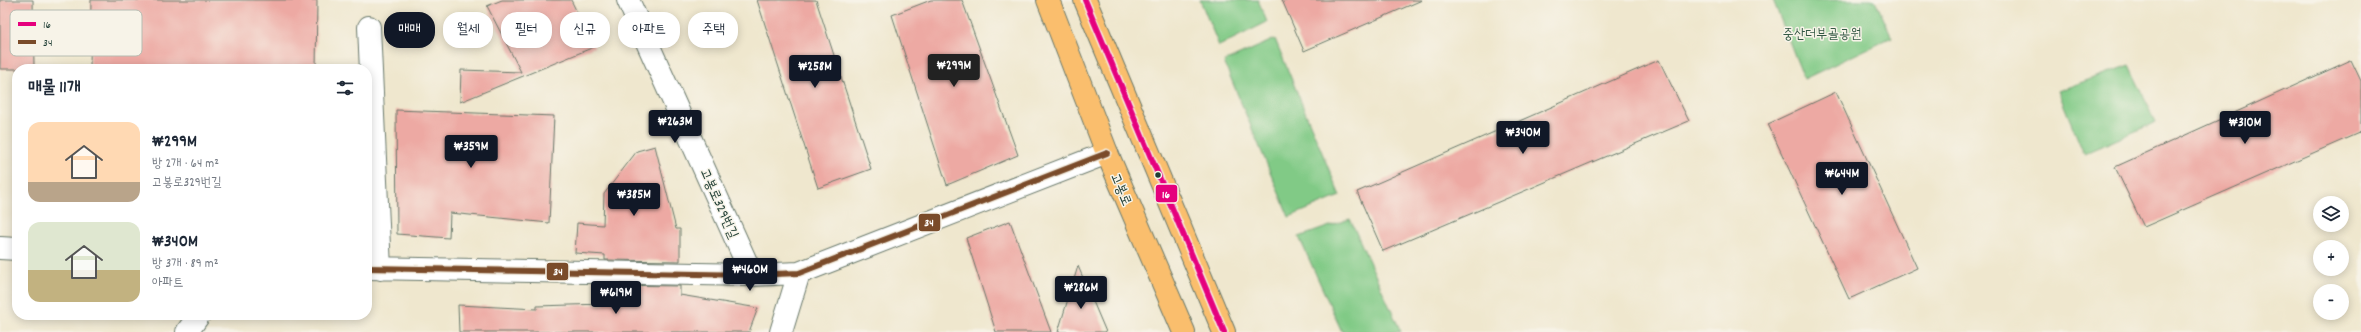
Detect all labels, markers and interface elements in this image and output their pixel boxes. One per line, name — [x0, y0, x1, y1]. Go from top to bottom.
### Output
legend — [10, 10, 142, 56]
chip: 매매 — [384, 12, 435, 48]
chip: 월세 — [443, 12, 493, 48]
chip: 필터 — [501, 12, 552, 48]
chip: 신규 — [560, 12, 610, 48]
chip: 아파트 — [618, 12, 680, 48]
chip: 주택 — [688, 12, 738, 48]
text: 16 — [43, 18, 51, 34]
park label: 중산더부골공원 — [1783, 25, 1861, 45]
text: 34 — [43, 36, 52, 52]
pin: ₩299M — [926, 54, 982, 88]
pin: ₩258M — [787, 55, 843, 89]
text: ₩299M — [937, 57, 971, 76]
text: ₩258M — [798, 58, 832, 77]
text: 매물 11개 — [28, 77, 80, 101]
icon: filters — [334, 77, 356, 99]
pin: ₩263M — [647, 110, 703, 144]
pin: ₩310M — [2217, 111, 2273, 145]
text: ₩263M — [658, 113, 692, 132]
text: ₩310M — [2229, 114, 2261, 133]
pin: ₩340M — [1495, 121, 1551, 155]
text: ₩340M — [1505, 124, 1541, 143]
text: ₩299M — [152, 131, 197, 155]
pin: ₩359M — [443, 135, 499, 169]
icon: home — [60, 138, 108, 186]
text: ₩359M — [454, 138, 488, 157]
text: 방 2개 · 64 m² — [152, 155, 219, 174]
pin: ₩644M — [1814, 162, 1870, 196]
street label: 고봉로329번길 — [694, 165, 743, 243]
text: ₩644M — [1825, 165, 1859, 184]
street label: 고봉로 — [1104, 170, 1136, 209]
unlabelled marker — [1153, 170, 1163, 180]
text: 고봉로329번길 — [152, 174, 222, 193]
pin: ₩385M — [606, 183, 662, 217]
line badge: 16 — [1155, 184, 1178, 203]
text: ₩385M — [617, 186, 651, 205]
text: 16 — [1162, 188, 1171, 204]
map controls — [2313, 196, 2349, 320]
button: layers — [2313, 196, 2349, 232]
line badge: 34 — [918, 213, 941, 232]
text: 34 — [924, 216, 934, 232]
text: ₩340M — [152, 231, 198, 255]
icon: home — [60, 238, 108, 286]
button: + — [2313, 240, 2349, 276]
text: 방 3개 · 89 m² — [152, 255, 218, 274]
pin: ₩460M — [722, 258, 778, 292]
text: ₩460M — [732, 261, 768, 280]
line badge: 34 — [546, 262, 569, 281]
text: 34 — [553, 265, 563, 281]
text: 아파트 — [152, 274, 183, 293]
pin: ₩286M — [1053, 276, 1109, 310]
text: ₩286M — [1064, 279, 1098, 298]
pin: ₩619M — [588, 281, 644, 315]
text: ₩619M — [600, 284, 632, 303]
button: − — [2313, 284, 2349, 320]

